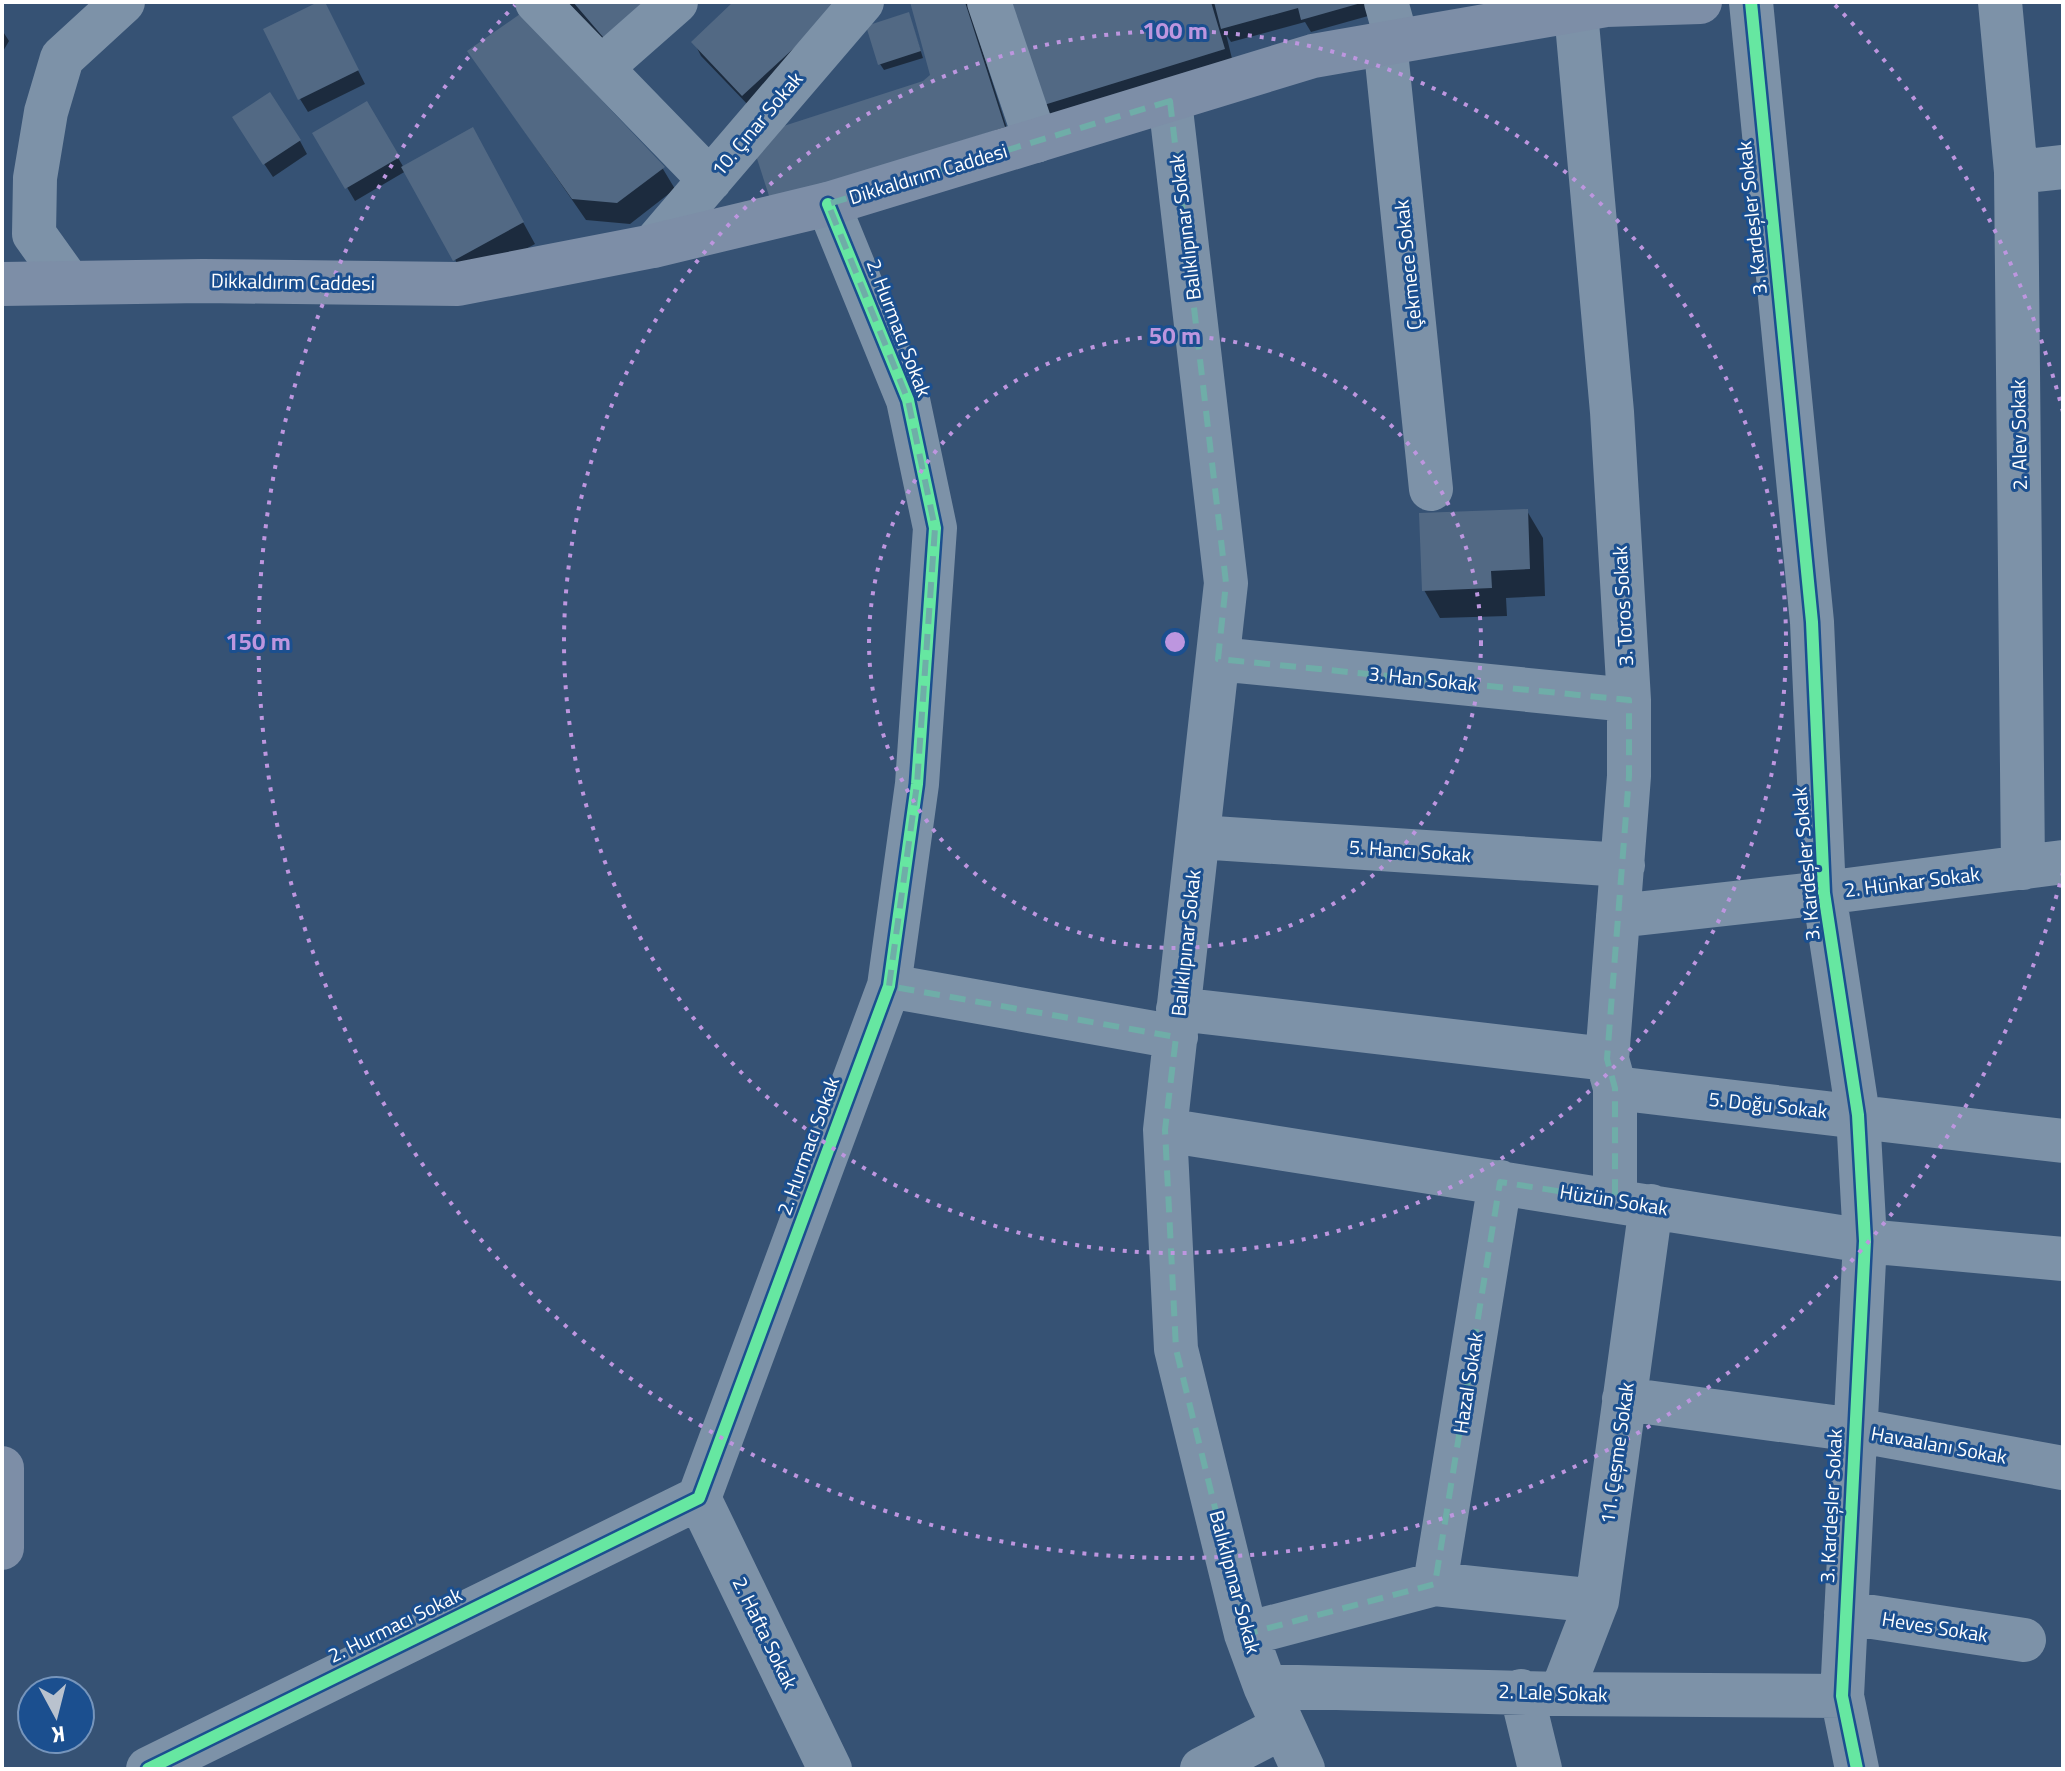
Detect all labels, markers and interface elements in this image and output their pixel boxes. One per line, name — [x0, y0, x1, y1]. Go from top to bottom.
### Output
text: 100 m — [1142, 12, 1208, 48]
street label: 10. Çınar Sokak — [703, 64, 810, 183]
street label: Dikkaldırım Caddesi — [845, 135, 1011, 212]
street label: 3. Kardeşler Sokak — [1728, 139, 1775, 297]
street label: Balıklıpınar Sokak — [1160, 152, 1209, 302]
street label: Çekmece Sokak — [1385, 198, 1430, 332]
street label: 2. Hurmacı Sokak — [859, 254, 940, 402]
street label: Dikkaldırım Caddesi — [211, 265, 375, 298]
text: 50 m — [1149, 317, 1201, 353]
street label: 2. Alev Sokak — [2002, 379, 2035, 491]
street label: 3. Toros Sokak — [1604, 545, 1641, 667]
text: 150 m — [225, 623, 291, 659]
centre of rings — [1161, 628, 1189, 656]
street label: 3. Han Sokak — [1367, 657, 1479, 700]
street label: 3. Kardeşler Sokak — [1783, 785, 1828, 942]
street label: 5. Hancı Sokak — [1348, 831, 1472, 870]
street label: 2. Hünkar Sokak — [1842, 858, 1982, 905]
street label: Balıklıpınar Sokak — [1162, 868, 1209, 1018]
street label: 2. Hurmacı Sokak — [768, 1072, 847, 1220]
street label: 5. Doğu Sokak — [1707, 1083, 1829, 1126]
street label: Hüzün Sokak — [1558, 1176, 1671, 1223]
street label: Hazal Sokak — [1444, 1330, 1491, 1436]
street label: 11. Çeşme Sokak — [1591, 1380, 1642, 1526]
street label: Havaalanı Sokak — [1869, 1417, 2010, 1472]
street label: 3. Kardeşler Sokak — [1811, 1428, 1850, 1584]
street label: Balıklıpınar Sokak — [1201, 1507, 1270, 1657]
street label: 2. Hafta Sokak — [725, 1571, 806, 1695]
street label: 2. Hurmacı Sokak — [322, 1578, 467, 1670]
street label: Heves Sokak — [1880, 1603, 1991, 1650]
north arrow — [16, 1675, 96, 1755]
street label: 2. Lale Sokak — [1498, 1675, 1609, 1710]
text: K — [50, 1717, 67, 1753]

